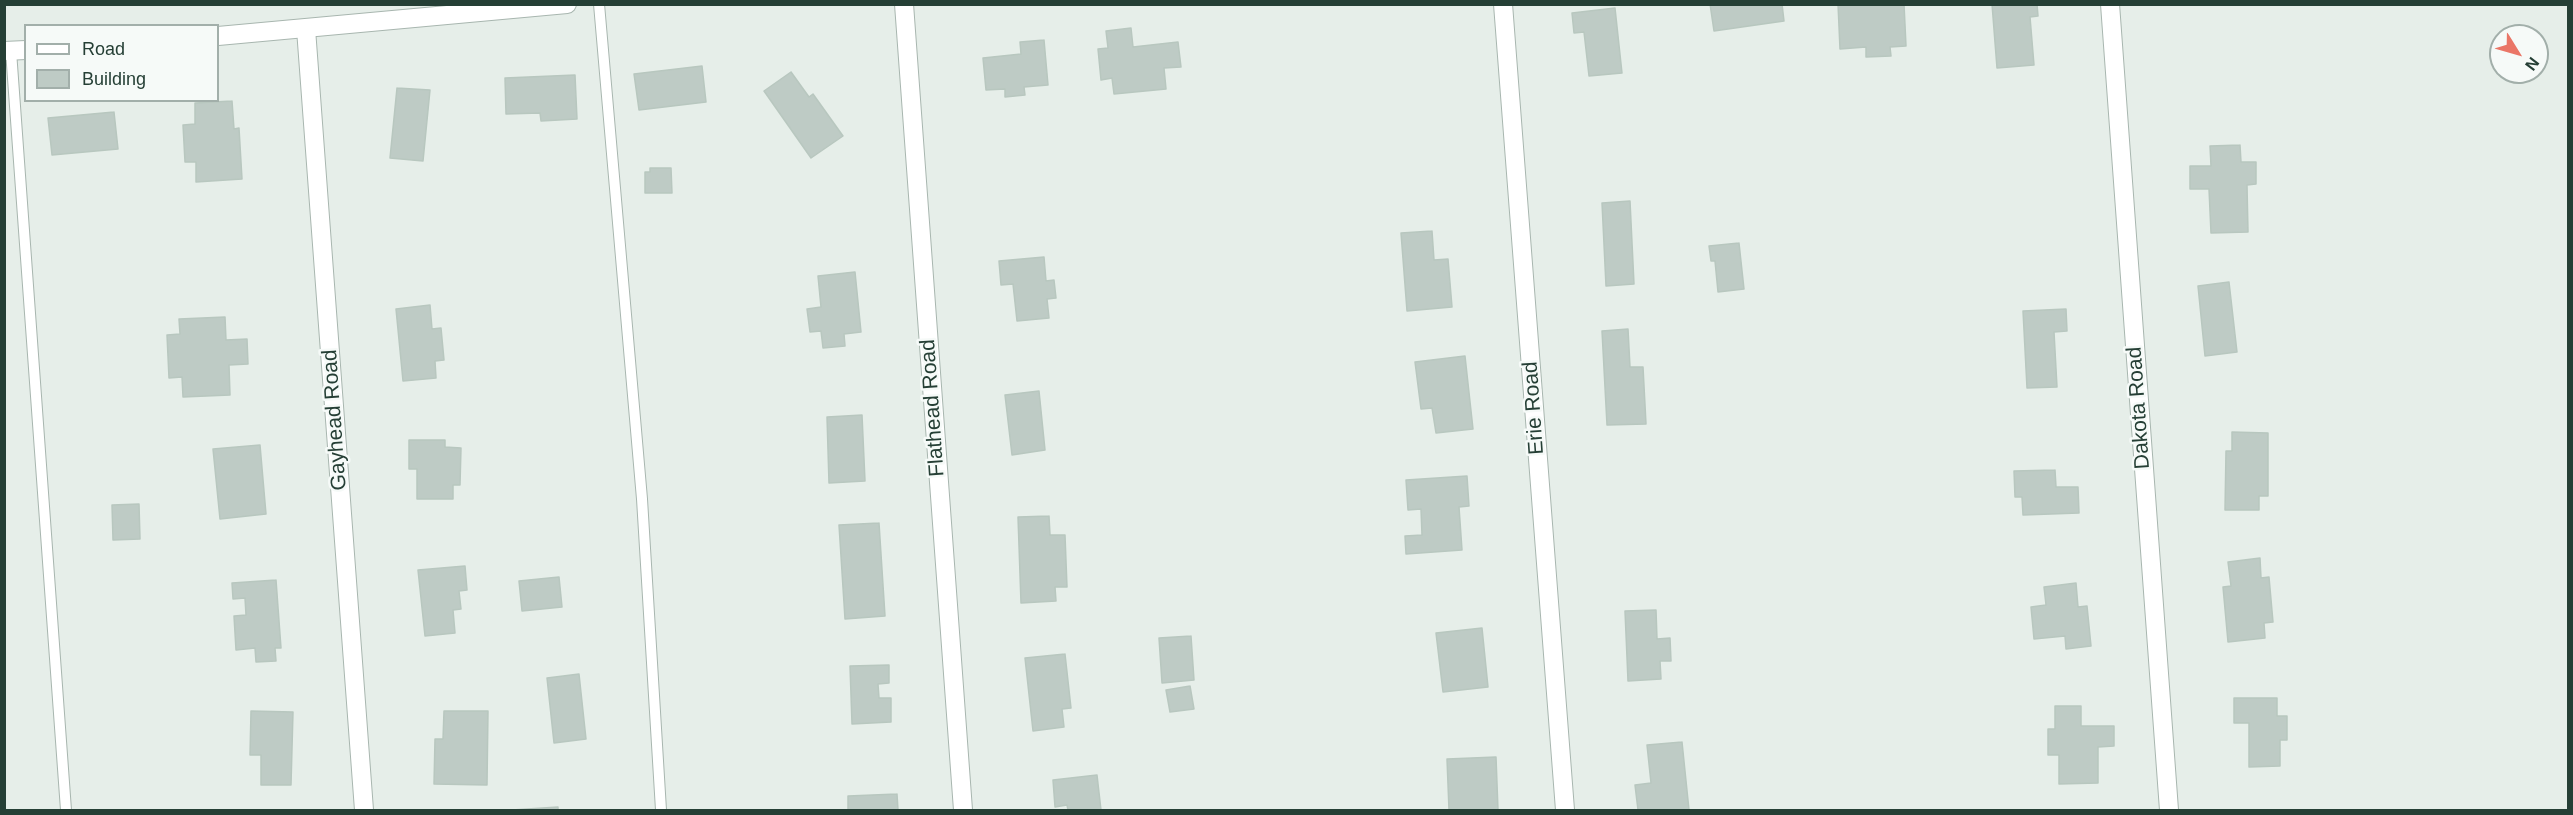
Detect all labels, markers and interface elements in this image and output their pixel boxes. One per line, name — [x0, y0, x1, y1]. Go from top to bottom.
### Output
legend — [24, 24, 219, 102]
north arrow — [2489, 24, 2549, 84]
text: Road — [82, 39, 125, 59]
text: N — [2522, 54, 2542, 74]
text: Building — [82, 69, 146, 89]
street label: Flathead Road — [916, 338, 950, 478]
street label: Dakota Road — [2122, 346, 2156, 470]
street label: Gayhead Road — [318, 349, 352, 491]
street label: Erie Road — [1518, 361, 1550, 455]

